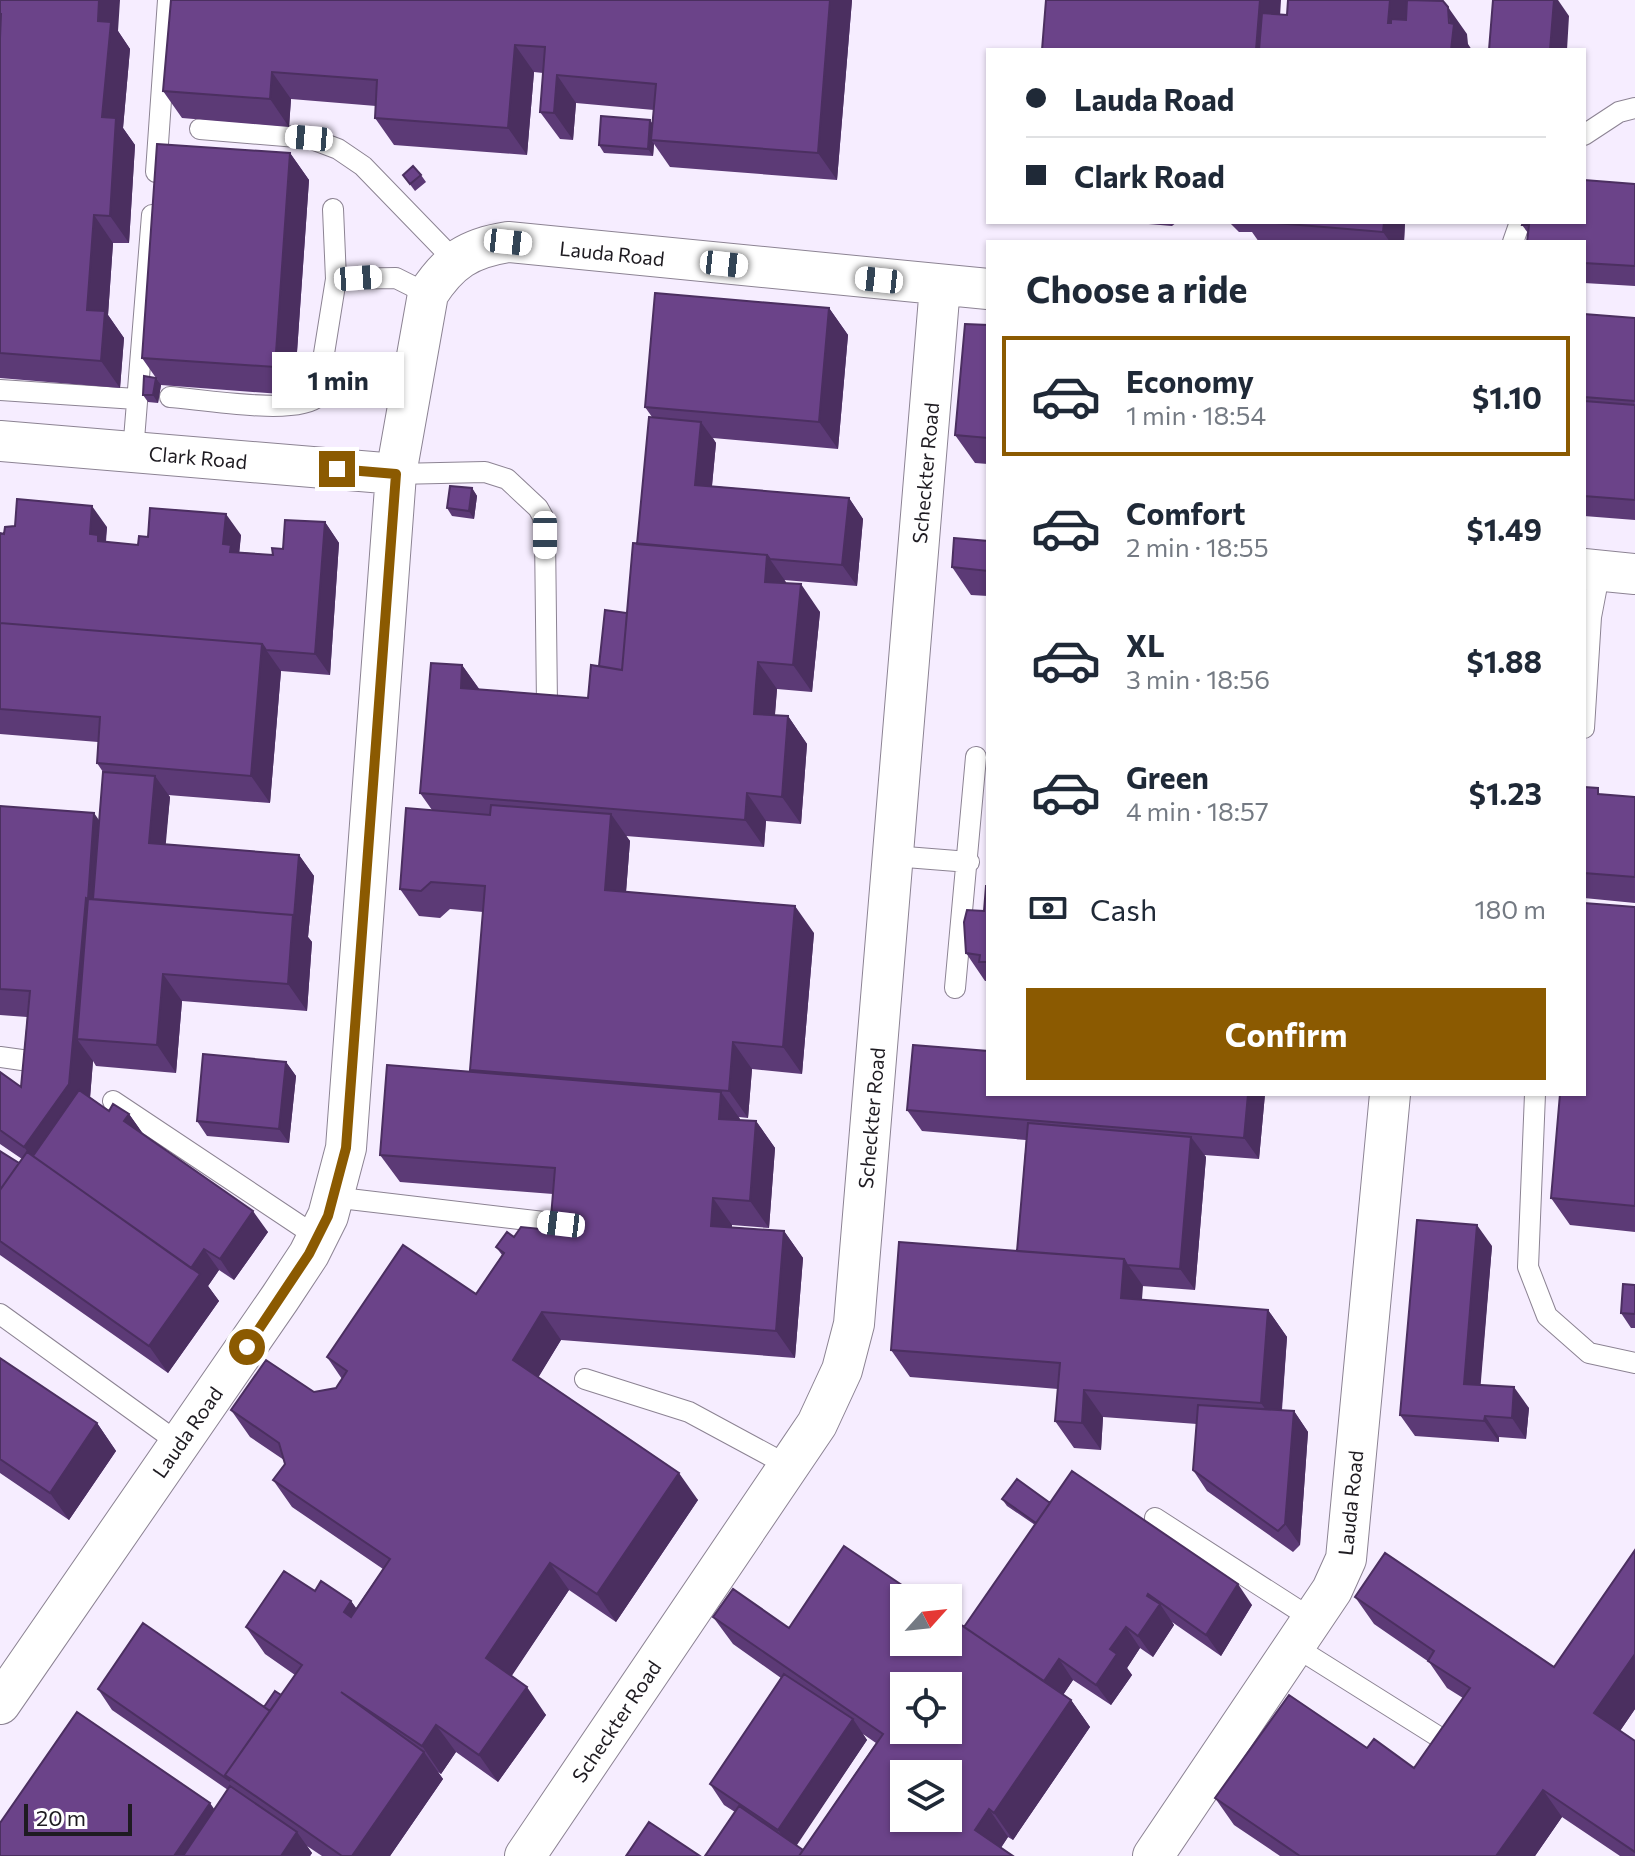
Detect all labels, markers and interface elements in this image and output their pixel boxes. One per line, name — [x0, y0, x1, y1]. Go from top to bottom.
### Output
text: Lauda Road — [1074, 80, 1234, 117]
car — [284, 124, 334, 152]
text: Clark Road — [1074, 157, 1225, 194]
car — [483, 228, 533, 256]
street label: Lauda Road — [558, 236, 666, 270]
car — [699, 250, 749, 278]
car — [333, 264, 383, 292]
car — [854, 266, 904, 294]
text: Choose a ride — [1026, 266, 1247, 310]
callout: 1 min — [271, 353, 403, 409]
icon: car — [1030, 360, 1102, 432]
text: Economy — [1126, 362, 1254, 399]
text: 1 min — [307, 364, 369, 395]
text: $1.10 — [1472, 378, 1542, 415]
text: 1 min · 18:54 — [1126, 399, 1266, 430]
street label: Scheckter Road — [907, 401, 943, 545]
street label: Clark Road — [148, 441, 248, 473]
route end — [319, 451, 355, 487]
icon: car — [1030, 492, 1102, 564]
text: Comfort — [1126, 494, 1245, 531]
text: $1.49 — [1467, 510, 1542, 547]
car — [533, 511, 557, 559]
text: 2 min · 18:55 — [1126, 531, 1269, 562]
icon: car — [1030, 624, 1102, 696]
text: XL — [1126, 626, 1165, 663]
text: $1.88 — [1467, 642, 1542, 679]
text: 3 min · 18:56 — [1126, 663, 1270, 694]
icon: car — [1030, 756, 1102, 828]
text: Green — [1126, 758, 1209, 795]
text: $1.23 — [1469, 774, 1542, 811]
text: 4 min · 18:57 — [1126, 795, 1269, 826]
icon: cash — [1026, 886, 1070, 930]
text: Cash — [1090, 890, 1157, 927]
text: 180 m — [1474, 893, 1546, 924]
button: Confirm — [1026, 988, 1546, 1080]
street label: Scheckter Road — [853, 1046, 889, 1190]
car — [536, 1209, 586, 1239]
route start — [229, 1329, 265, 1365]
street label: Lauda Road — [147, 1382, 227, 1482]
street label: Lauda Road — [1333, 1449, 1367, 1557]
north arrow — [890, 1584, 962, 1656]
map controls — [890, 1584, 962, 1832]
street label: Scheckter Road — [566, 1656, 666, 1786]
button: locate — [890, 1672, 962, 1744]
button: layers — [890, 1760, 962, 1832]
scale bar — [24, 1800, 132, 1836]
text: 20 m — [36, 1804, 86, 1831]

